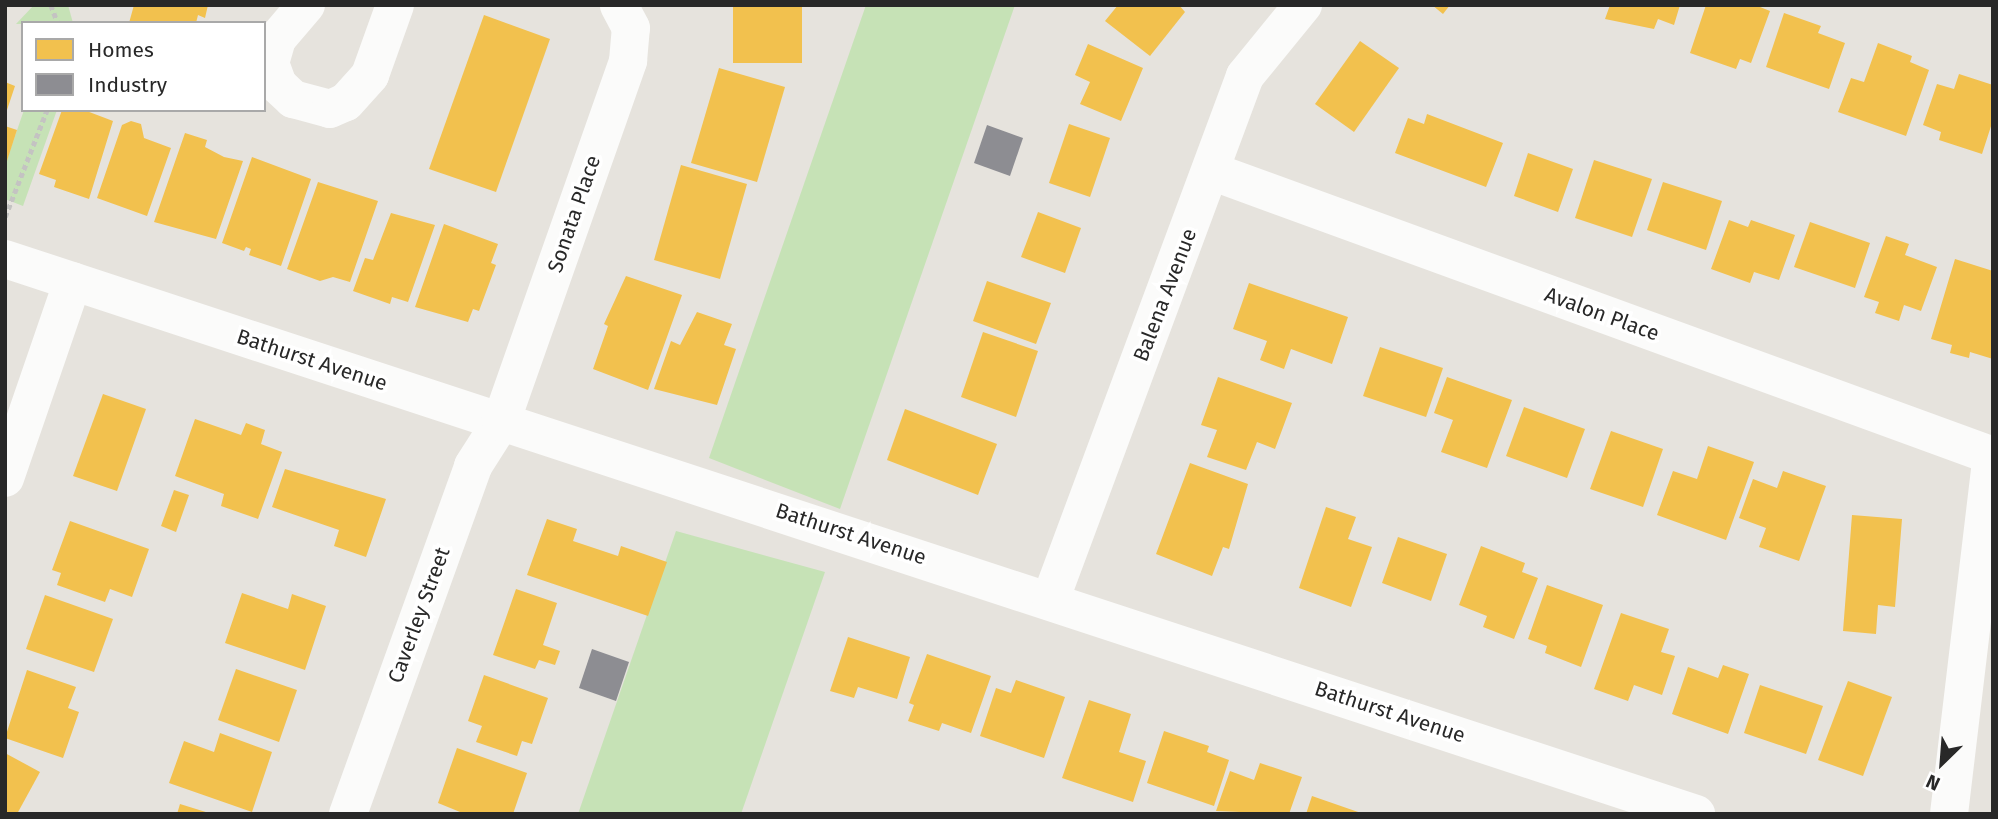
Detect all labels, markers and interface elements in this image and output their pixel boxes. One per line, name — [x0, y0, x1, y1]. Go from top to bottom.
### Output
legend — [21, 21, 266, 112]
text: Homes — [88, 37, 154, 63]
text: Industry — [88, 72, 167, 98]
street label: Sonata Place — [542, 152, 606, 276]
street label: Balena Avenue — [1128, 225, 1202, 365]
street label: Avalon Place — [1541, 282, 1663, 346]
street label: Bathurst Avenue — [234, 324, 390, 396]
street label: Bathurst Avenue — [773, 498, 929, 570]
street label: Caverley Street — [383, 544, 455, 686]
street label: Bathurst Avenue — [1312, 676, 1468, 748]
north arrow — [1907, 728, 1977, 798]
text: N — [1922, 769, 1943, 796]

